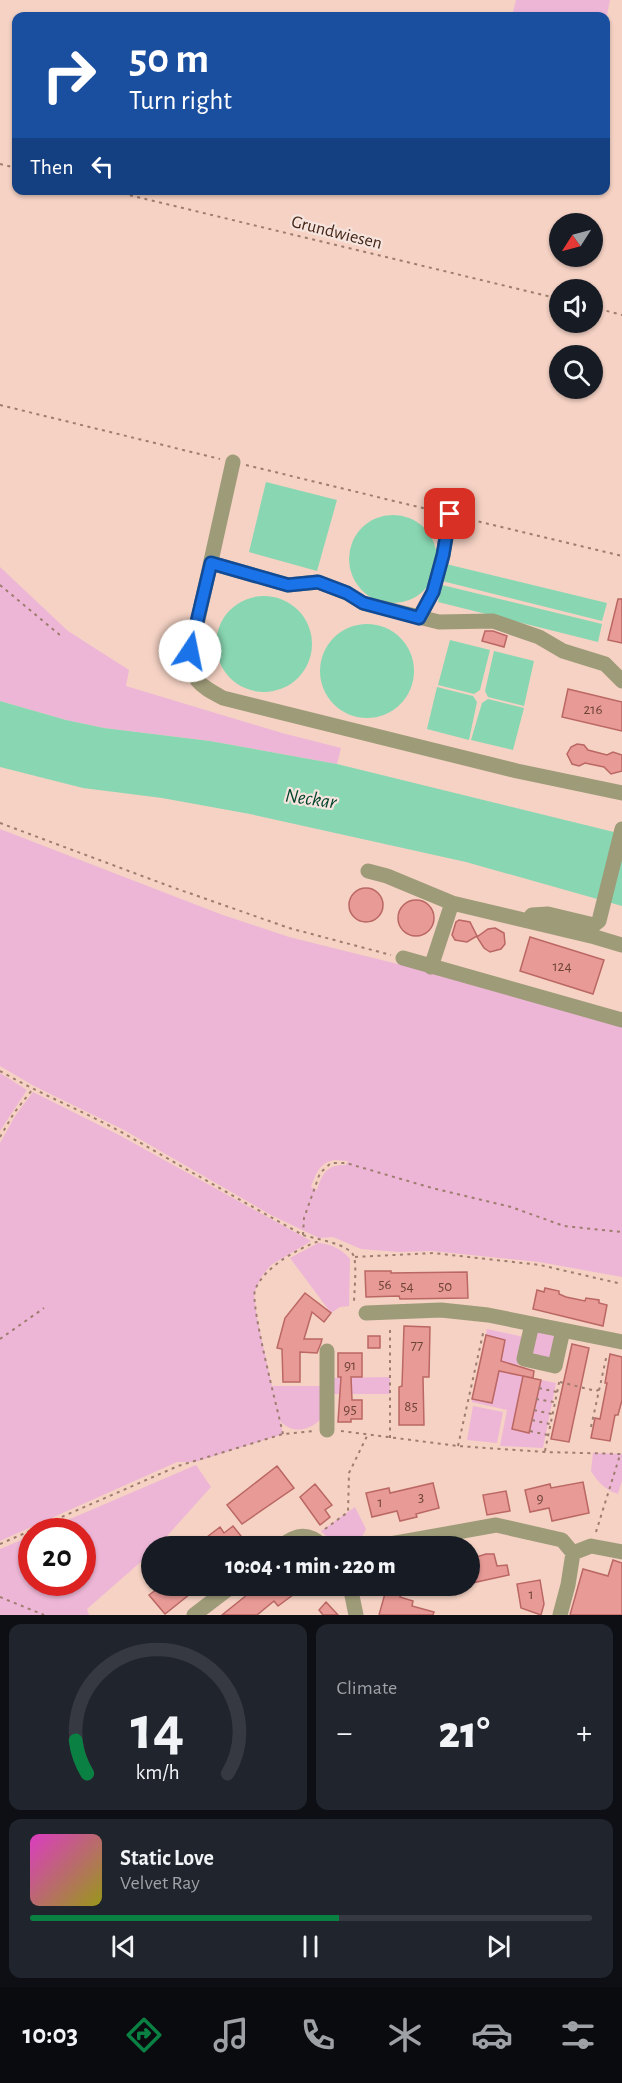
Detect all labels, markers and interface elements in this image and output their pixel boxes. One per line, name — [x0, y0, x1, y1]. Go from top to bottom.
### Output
icon: right — [30, 36, 108, 114]
text: 50 m — [129, 38, 209, 80]
text: Turn right — [129, 87, 232, 114]
icon: left — [86, 150, 119, 183]
text: Then — [30, 156, 74, 178]
street label: Grundwiesen — [290, 213, 384, 253]
north arrow — [549, 213, 603, 267]
map controls — [549, 213, 603, 399]
button: sound — [549, 279, 603, 333]
button: search — [549, 345, 603, 399]
pin — [424, 488, 475, 539]
icon: arrive — [433, 497, 466, 530]
position arrow — [158, 619, 222, 683]
house number: 216 — [583, 702, 603, 717]
water label: Neckar — [284, 786, 338, 813]
house number: 124 — [552, 959, 572, 974]
house number: 56 — [378, 1277, 392, 1292]
house number: 54 — [400, 1279, 414, 1294]
house number: 50 — [438, 1279, 452, 1294]
house number: 77 — [411, 1338, 423, 1353]
house number: 91 — [344, 1358, 356, 1373]
house number: 85 — [404, 1399, 418, 1414]
house number: 95 — [343, 1402, 357, 1417]
house number: 3 — [418, 1490, 424, 1505]
house number: 9 — [536, 1491, 544, 1506]
house number: 1 — [377, 1495, 383, 1510]
speed limit sign: 20 — [18, 1518, 96, 1596]
text: 10:04 · 1 min · 220 m — [225, 1555, 396, 1577]
house number: 1 — [528, 1587, 534, 1602]
text: Climate — [337, 1678, 397, 1698]
text: 14 — [131, 1698, 185, 1760]
text: 21° — [439, 1711, 490, 1756]
text: − — [337, 1717, 352, 1750]
text: + — [576, 1717, 592, 1750]
text: km/h — [136, 1762, 180, 1783]
text: Static Love — [120, 1847, 214, 1869]
text: Velvet Ray — [120, 1873, 200, 1893]
icon: previous — [107, 1930, 140, 1963]
icon: pause — [294, 1930, 327, 1963]
icon: next — [482, 1930, 515, 1963]
icon: directions — [123, 2014, 165, 2056]
icon: music — [210, 2014, 252, 2056]
icon: phone — [297, 2014, 339, 2056]
icon: climate — [384, 2014, 426, 2056]
icon: car — [471, 2014, 513, 2056]
icon: filters — [557, 2014, 599, 2056]
text: 10:03 — [22, 2021, 78, 2048]

